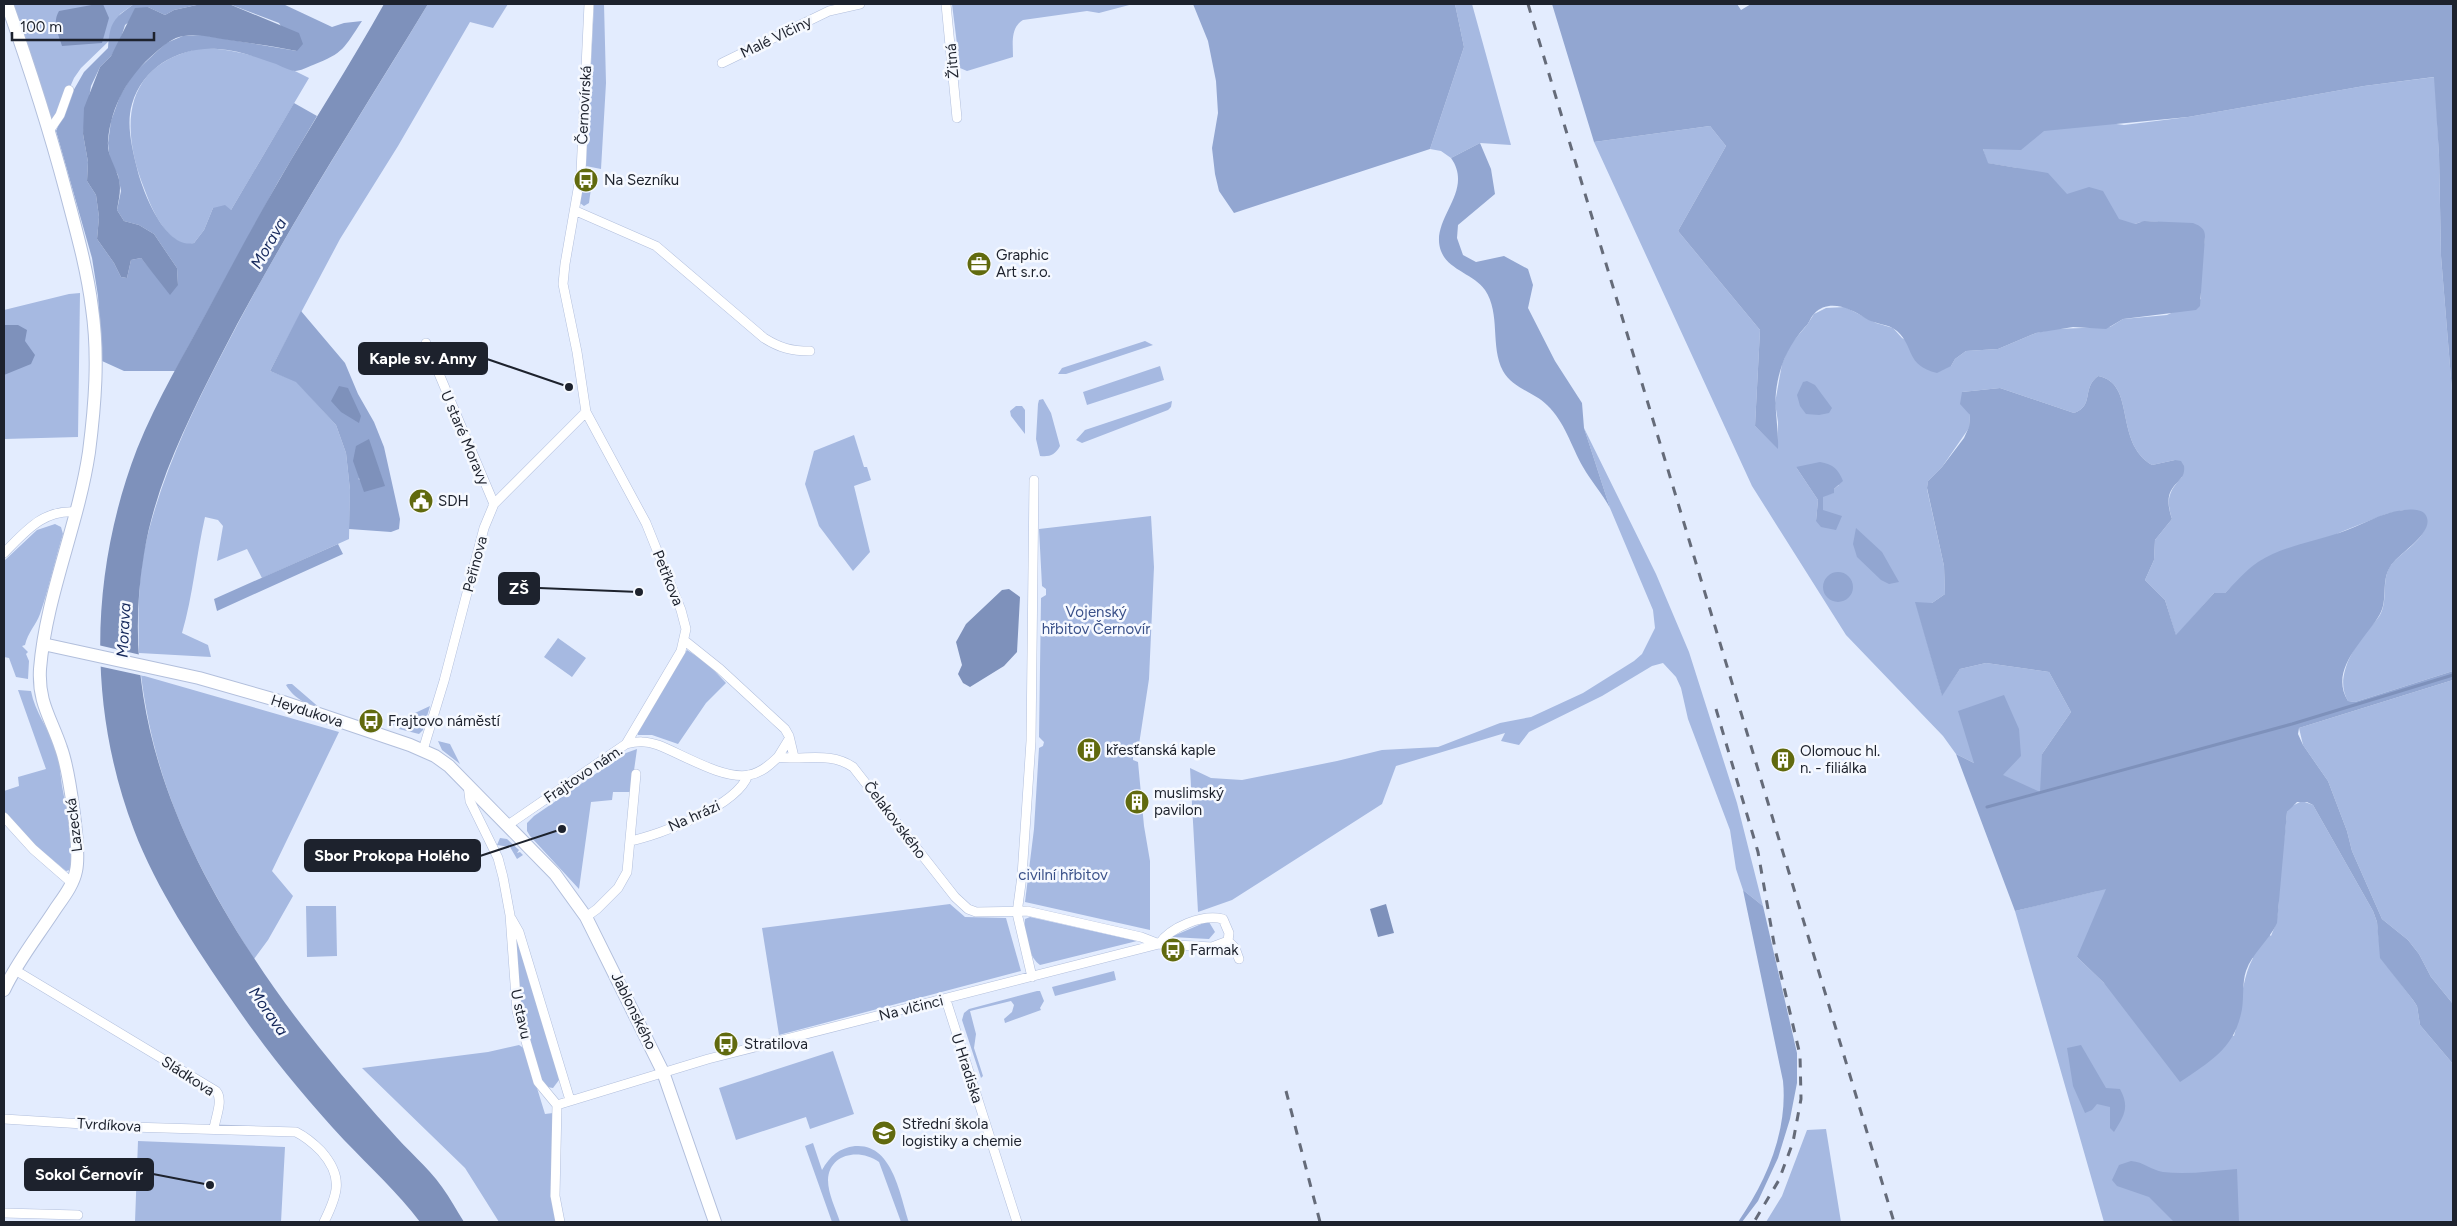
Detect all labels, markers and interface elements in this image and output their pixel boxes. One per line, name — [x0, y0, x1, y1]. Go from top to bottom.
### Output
scale bar — [12, 10, 155, 42]
street label: Malé Vlčiny — [737, 12, 815, 62]
text: 100 m — [20, 18, 62, 36]
street label: Žitná — [942, 43, 962, 79]
street label: Černovírská — [573, 65, 595, 145]
bus stop icon: Na Sezníku — [573, 167, 599, 193]
place label: Na Sezníku — [604, 171, 679, 189]
water label: Morava — [246, 215, 290, 272]
place label: Graphic Art s.r.o. — [996, 246, 1051, 281]
office icon: Graphic Art s.r.o. — [966, 251, 992, 277]
callout: Kaple sv. Anny — [359, 343, 487, 374]
text: Kaple sv. Anny — [369, 349, 478, 368]
street label: U staré Moravy — [437, 388, 493, 488]
public building icon: SDH — [408, 488, 434, 514]
place label: SDH — [438, 492, 469, 510]
street label: Peřinova — [459, 534, 491, 594]
street label: Petřkova — [649, 548, 687, 608]
callout: ZŠ — [499, 573, 539, 604]
text: ZŠ — [509, 579, 529, 598]
water label: Morava — [113, 602, 134, 658]
park label: Vojenský hřbitov Černovír — [1042, 603, 1150, 638]
street label: Heydukova — [269, 691, 345, 731]
bus stop icon: Frajtovo náměstí — [358, 708, 384, 734]
place label: Frajtovo náměstí — [388, 712, 502, 730]
building icon: křesťanská kaple — [1076, 737, 1102, 763]
street label: Frajtovo nám. — [540, 741, 626, 807]
place label: křesťanská kaple — [1106, 741, 1216, 759]
place label: Olomouc hl. n. - filiálka — [1800, 742, 1880, 777]
building icon: Olomouc hl. n. - filiálka — [1770, 747, 1796, 773]
street label: Čelakovského — [860, 778, 930, 863]
place label: muslimský pavilon — [1154, 784, 1224, 819]
building icon: muslimský pavilon — [1124, 789, 1150, 815]
street label: Lazecká — [62, 797, 86, 853]
street label: Na hrázi — [665, 797, 723, 835]
callout: Sbor Prokopa Holého — [305, 840, 480, 871]
text: Sbor Prokopa Holého — [314, 846, 470, 865]
park label: civilní hřbitov — [1018, 866, 1108, 884]
bus stop icon: Farmak — [1160, 937, 1186, 963]
place label: Farmak — [1190, 941, 1239, 959]
street label: Jablonského — [608, 969, 661, 1053]
water label: Morava — [245, 983, 292, 1039]
street label: U stavu — [507, 987, 535, 1041]
street label: Na vlčinci — [877, 991, 945, 1025]
bus stop icon: Stratilova — [713, 1031, 739, 1057]
street label: U Hradiska — [947, 1031, 987, 1105]
place label: Stratilova — [744, 1035, 808, 1053]
street label: Sládkova — [158, 1052, 218, 1100]
street label: Tvrdíkova — [77, 1114, 141, 1136]
place label: Střední škola logistiky a chemie — [902, 1115, 1022, 1150]
school or university icon: Střední škola logistiky a chemie — [871, 1120, 897, 1146]
callout: Sokol Černovír — [25, 1159, 153, 1190]
text: Sokol Černovír — [35, 1165, 143, 1184]

